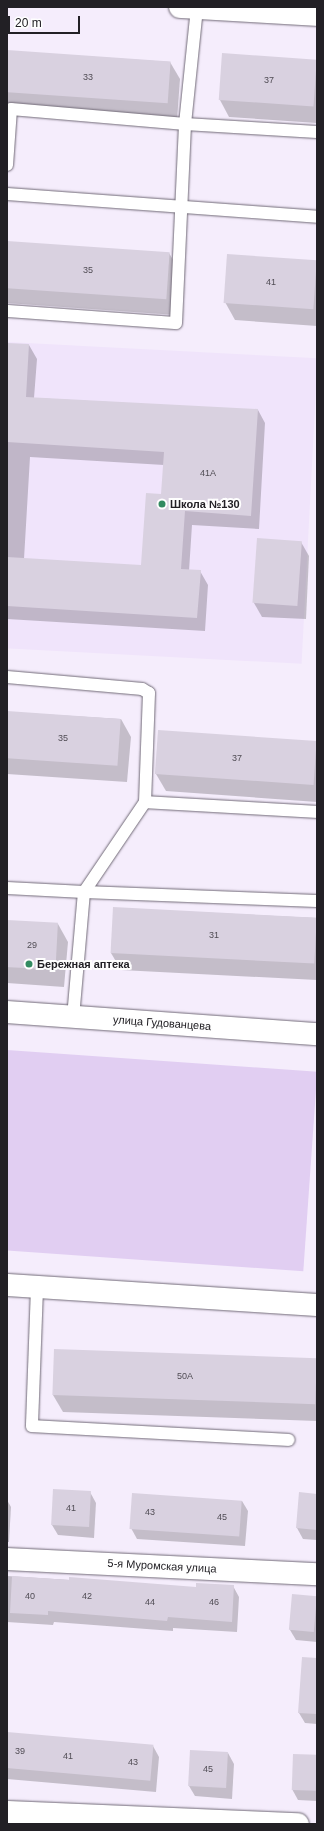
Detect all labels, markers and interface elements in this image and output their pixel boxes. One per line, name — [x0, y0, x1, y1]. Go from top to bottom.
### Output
scale bar — [10, 8, 82, 34]
text: 20 m — [15, 16, 42, 30]
house number: 33 — [83, 72, 93, 82]
house number: 37 — [264, 75, 274, 85]
house number: 35 — [83, 265, 93, 275]
house number: 41 — [266, 277, 276, 287]
house number: 41А — [200, 468, 216, 478]
place label: Школа №130 — [170, 497, 240, 511]
marker: Школа №130 — [157, 499, 167, 509]
house number: 35 — [58, 733, 68, 743]
house number: 37 — [232, 753, 242, 763]
house number: 31 — [209, 930, 219, 940]
house number: 29 — [27, 940, 37, 950]
place label: Бережная аптека — [37, 957, 130, 971]
marker: Бережная аптека — [24, 959, 34, 969]
street label: улица Гудованцева — [113, 1013, 211, 1033]
house number: 50А — [177, 1371, 193, 1381]
house number: 41 — [66, 1503, 76, 1513]
house number: 43 — [145, 1507, 155, 1517]
house number: 45 — [217, 1512, 227, 1522]
street label: 5-я Муромская улица — [107, 1557, 217, 1575]
house number: 40 — [25, 1591, 35, 1601]
house number: 42 — [82, 1591, 92, 1601]
house number: 44 — [145, 1597, 155, 1607]
house number: 46 — [209, 1597, 219, 1607]
house number: 39 — [15, 1746, 25, 1756]
house number: 41 — [63, 1751, 73, 1761]
house number: 43 — [128, 1757, 138, 1767]
house number: 45 — [203, 1764, 213, 1774]

